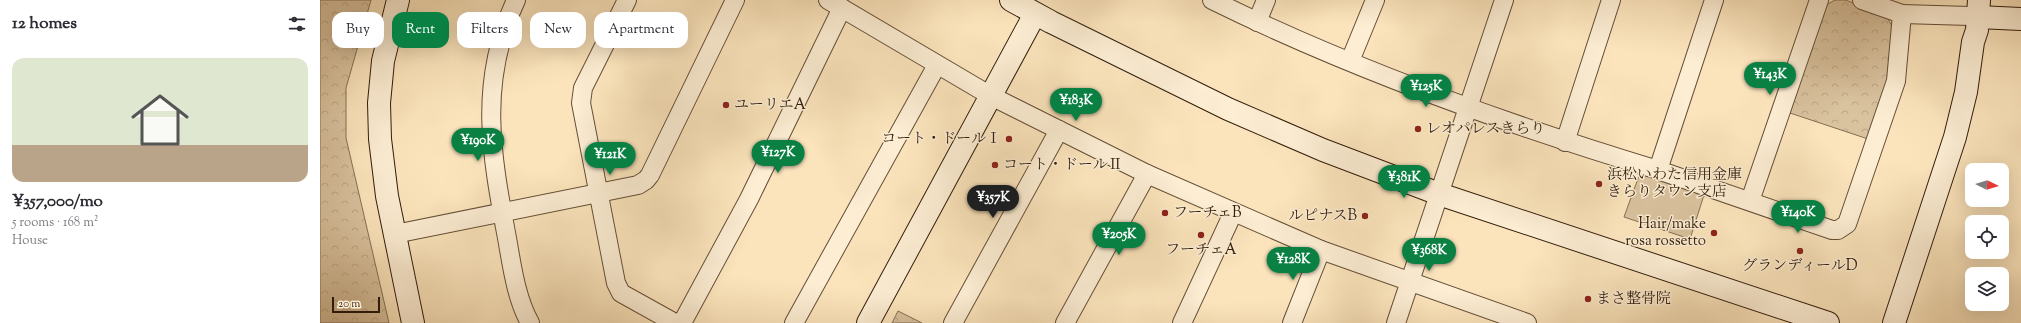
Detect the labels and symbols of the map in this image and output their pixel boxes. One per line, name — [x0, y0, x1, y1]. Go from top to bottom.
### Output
pin: ¥143K — [1742, 62, 1798, 96]
pin: ¥125K — [1398, 74, 1454, 108]
pin: ¥183K — [1048, 88, 1104, 122]
place label: ユーリエA — [734, 95, 806, 116]
marker: ユーリエA — [721, 100, 731, 110]
place label: レオパレスきらり — [1426, 119, 1545, 140]
marker: レオパレスきらり — [1413, 124, 1423, 134]
pin: ¥190K — [450, 128, 506, 162]
place label: コート・ドールⅠ — [881, 129, 1001, 150]
marker: コート・ドールⅠ — [1004, 134, 1014, 144]
pin: ¥127K — [750, 140, 806, 174]
pin: ¥121K — [582, 142, 638, 176]
place label: コート・ドールⅡ — [1003, 155, 1123, 176]
marker: コート・ドールⅡ — [990, 160, 1000, 170]
north arrow — [1965, 163, 2009, 207]
pin: ¥381K — [1376, 165, 1432, 199]
place label: 浜松いわた信用金庫 きらりタウン支店 — [1607, 165, 1742, 203]
marker: 浜松いわた信用金庫 きらりタウン支店 — [1594, 179, 1604, 189]
pin: ¥357K — [965, 185, 1021, 219]
pin: ¥140K — [1770, 200, 1826, 234]
place label: フーチェB — [1173, 203, 1242, 224]
place label: ルピナスB — [1288, 206, 1358, 227]
marker: フーチェB — [1160, 208, 1170, 218]
marker: ルピナスB — [1360, 211, 1370, 221]
place label: Hair/make rosa rossetto — [1625, 214, 1706, 252]
pin: ¥205K — [1091, 222, 1147, 256]
marker: Hair/make rosa rossetto — [1709, 228, 1719, 238]
marker: フーチェA — [1196, 230, 1206, 240]
pin: ¥368K — [1401, 238, 1457, 272]
place label: フーチェA — [1165, 240, 1237, 261]
marker: グランディールD — [1795, 246, 1805, 256]
pin: ¥128K — [1265, 247, 1321, 281]
place label: グランディールD — [1742, 256, 1858, 277]
place label: まさ整骨院 — [1596, 289, 1671, 310]
marker: まさ整骨院 — [1583, 294, 1593, 304]
scale bar — [332, 295, 380, 314]

